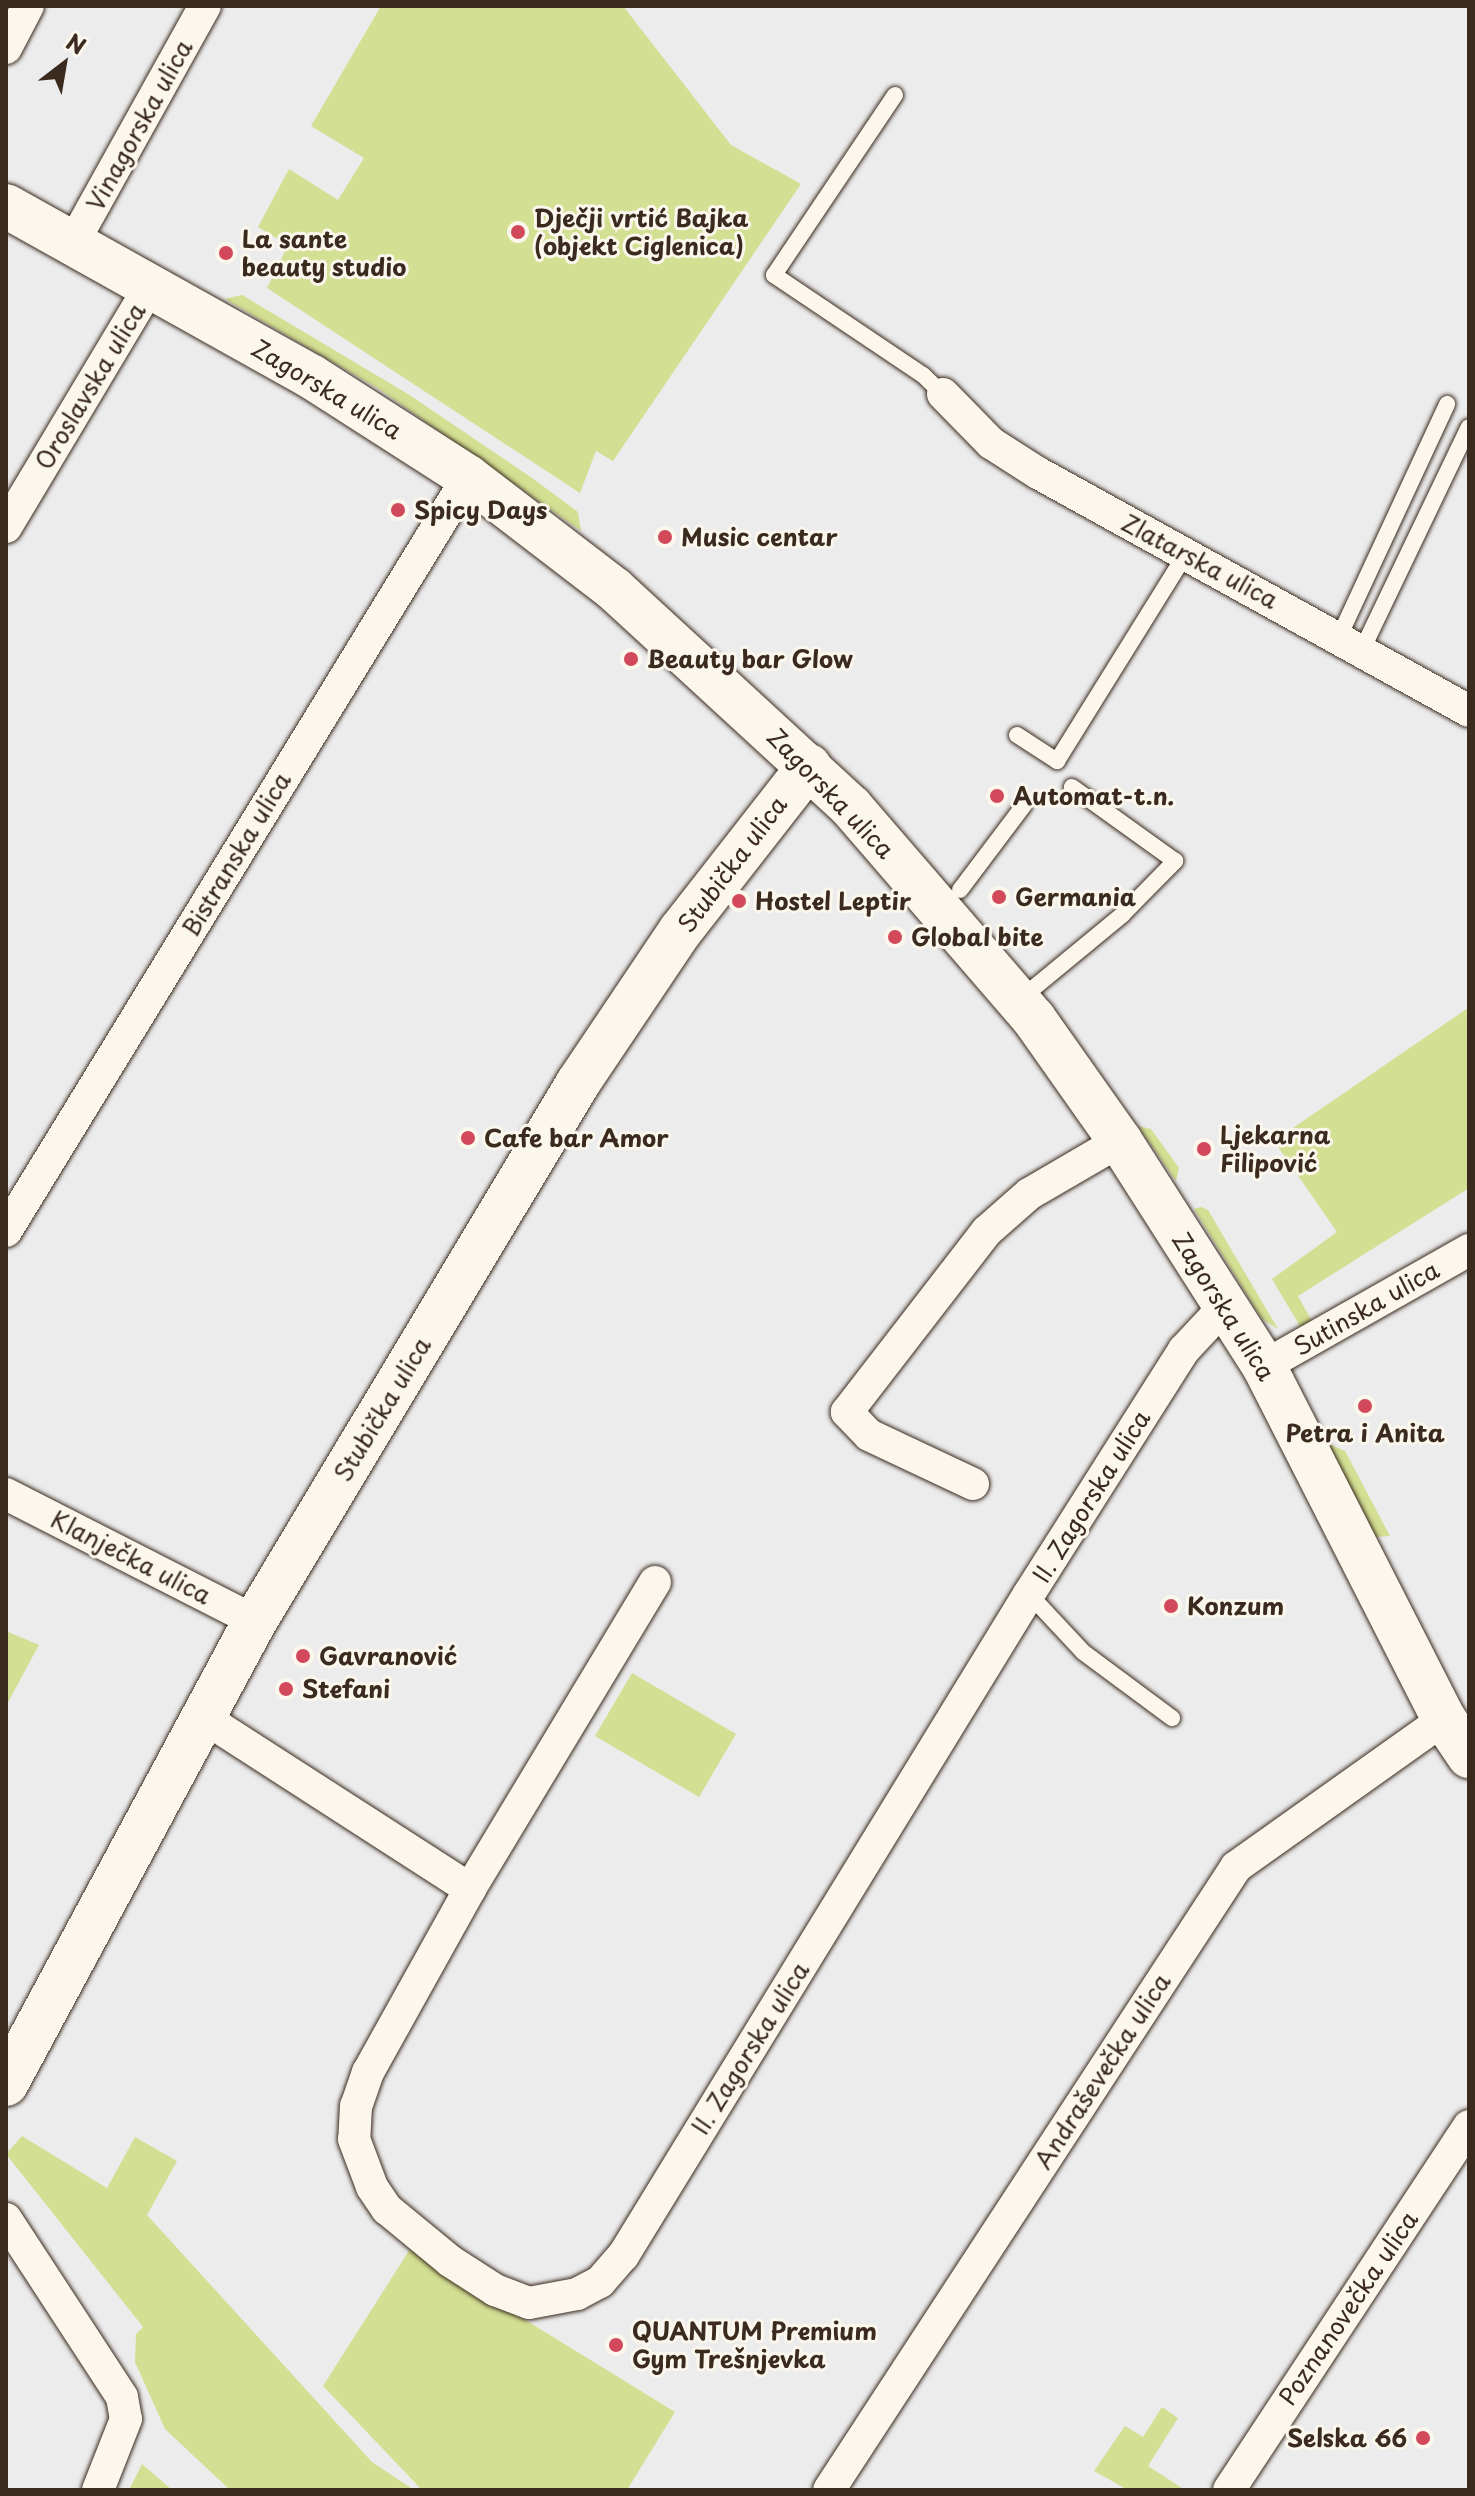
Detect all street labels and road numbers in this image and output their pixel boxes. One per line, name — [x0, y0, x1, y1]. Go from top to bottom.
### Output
street label: Vinagorska ulica — [80, 34, 198, 216]
street label: Oroslavska ulica — [29, 297, 151, 475]
street label: Zagorska ulica — [246, 333, 408, 445]
street label: Zlatarska ulica — [1116, 507, 1284, 615]
street label: Zagorska ulica — [761, 721, 901, 865]
street label: Bistranska ulica — [176, 767, 296, 941]
street label: Stubička ulica — [671, 790, 793, 938]
street label: Zagorska ulica — [1166, 1226, 1282, 1386]
street label: Sutinska ulica — [1288, 1255, 1444, 1361]
street label: Stubička ulica — [327, 1331, 437, 1487]
street label: II. Zagorska ulica — [1026, 1404, 1156, 1588]
street label: Klanječka ulica — [46, 1504, 216, 1610]
street label: II. Zagorska ulica — [685, 1956, 815, 2140]
street label: Andraševečka ulica — [1028, 1968, 1176, 2174]
street label: Poznanovečka ulica — [1273, 2206, 1423, 2410]

